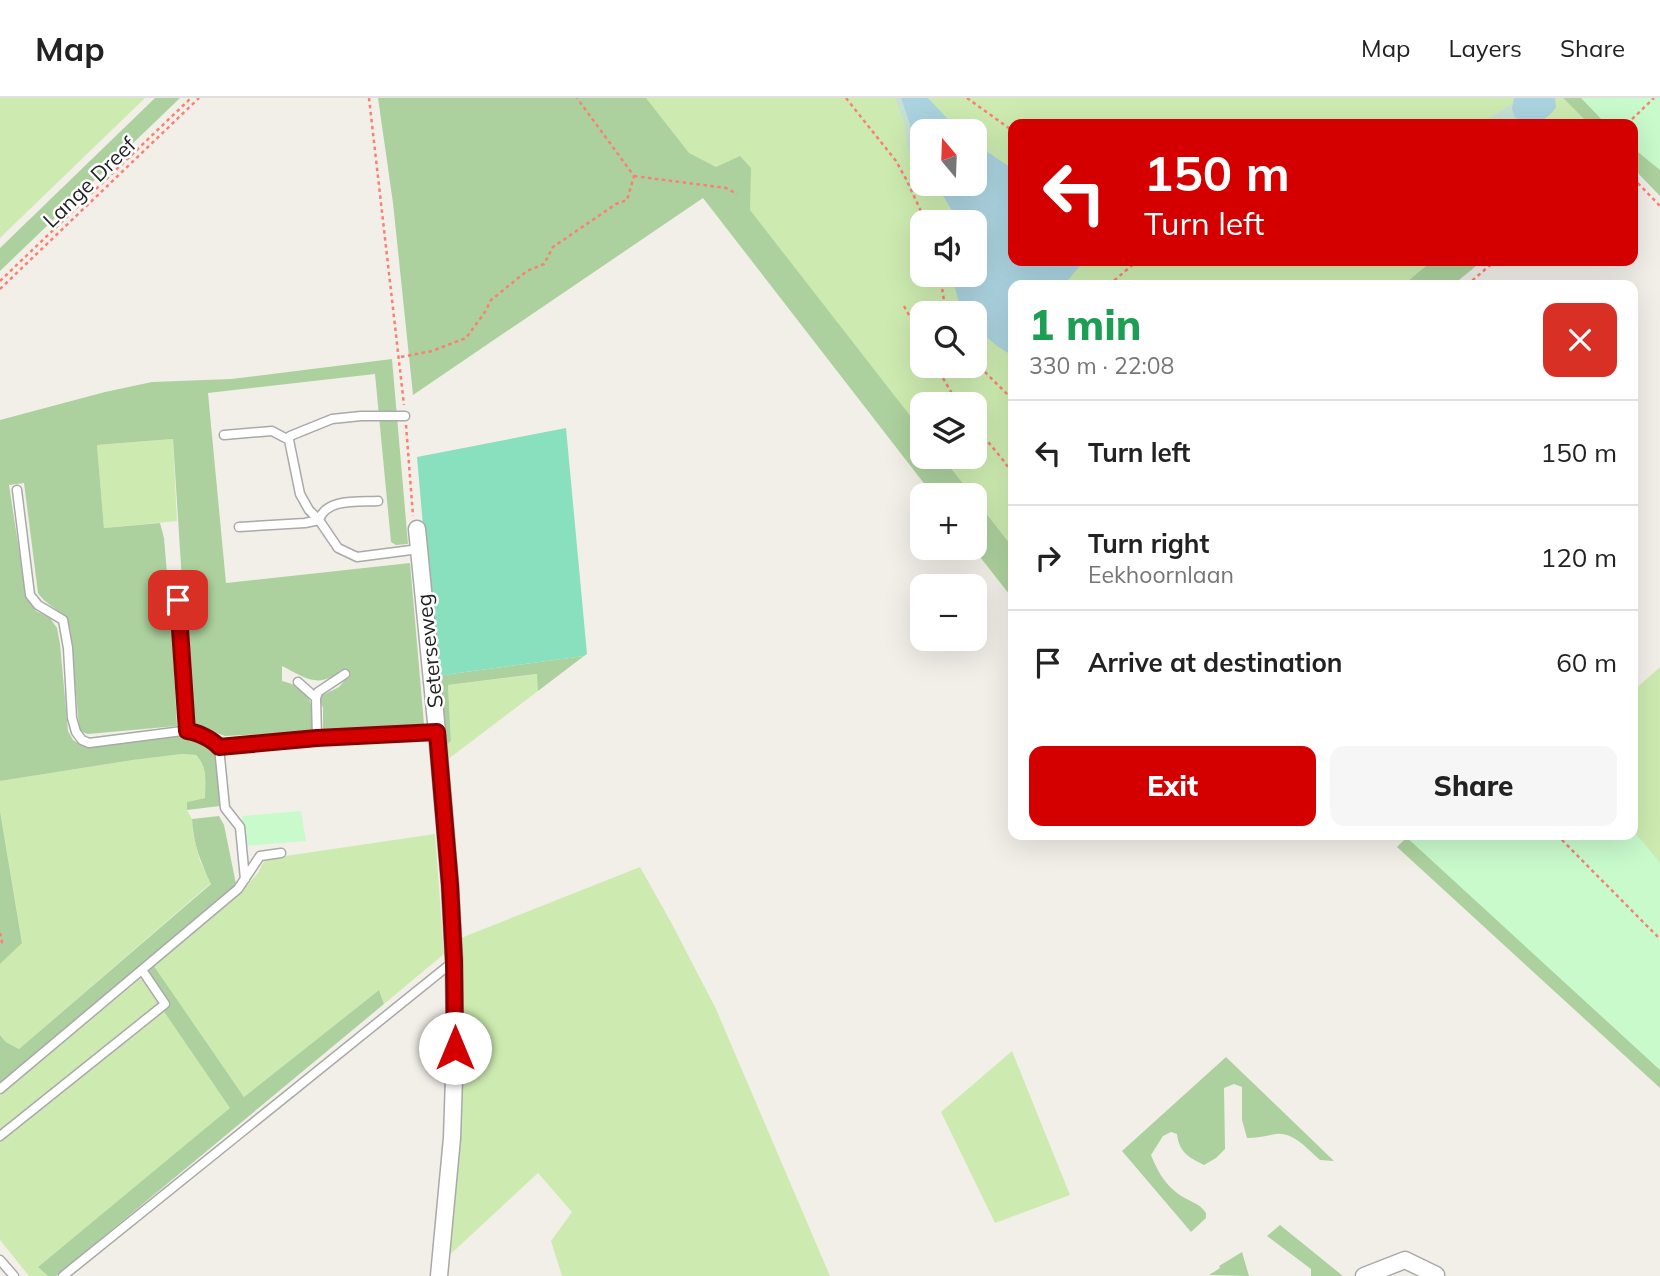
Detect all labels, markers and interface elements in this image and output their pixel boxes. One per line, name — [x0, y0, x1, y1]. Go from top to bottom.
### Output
text: Map — [35, 28, 105, 69]
text: Map — [1361, 33, 1410, 63]
text: Layers — [1448, 33, 1522, 63]
text: Share — [1560, 33, 1625, 63]
north arrow — [910, 119, 987, 196]
map controls — [910, 119, 987, 651]
street label: Lange Dreef — [37, 131, 141, 233]
text: 150 m — [1144, 142, 1290, 203]
icon: left — [1029, 147, 1120, 238]
text: Turn left — [1144, 203, 1264, 243]
button: sound — [910, 210, 987, 287]
text: 1 min — [1029, 298, 1142, 351]
button: search — [910, 301, 987, 378]
button: close — [1543, 303, 1617, 377]
text: 330 m · 22:08 — [1029, 351, 1174, 380]
button: layers — [910, 392, 987, 469]
icon: left — [1029, 434, 1067, 472]
text: Turn left — [1088, 436, 1190, 469]
text: 150 m — [1541, 436, 1617, 469]
button: + — [910, 483, 987, 560]
text: Turn right — [1088, 527, 1209, 560]
icon: right — [1029, 539, 1067, 577]
text: 120 m — [1541, 541, 1617, 574]
text: Eekhoornlaan — [1088, 560, 1234, 589]
pin — [148, 570, 208, 630]
button: − — [910, 574, 987, 651]
icon: arrive — [159, 581, 197, 619]
street label: Seterseweg — [410, 593, 448, 709]
icon: arrive — [1029, 644, 1067, 682]
text: Arrive at destination — [1088, 646, 1343, 679]
text: 60 m — [1556, 646, 1617, 679]
button: Exit — [1029, 746, 1316, 826]
button: Share — [1330, 746, 1617, 826]
position arrow — [418, 1011, 492, 1085]

